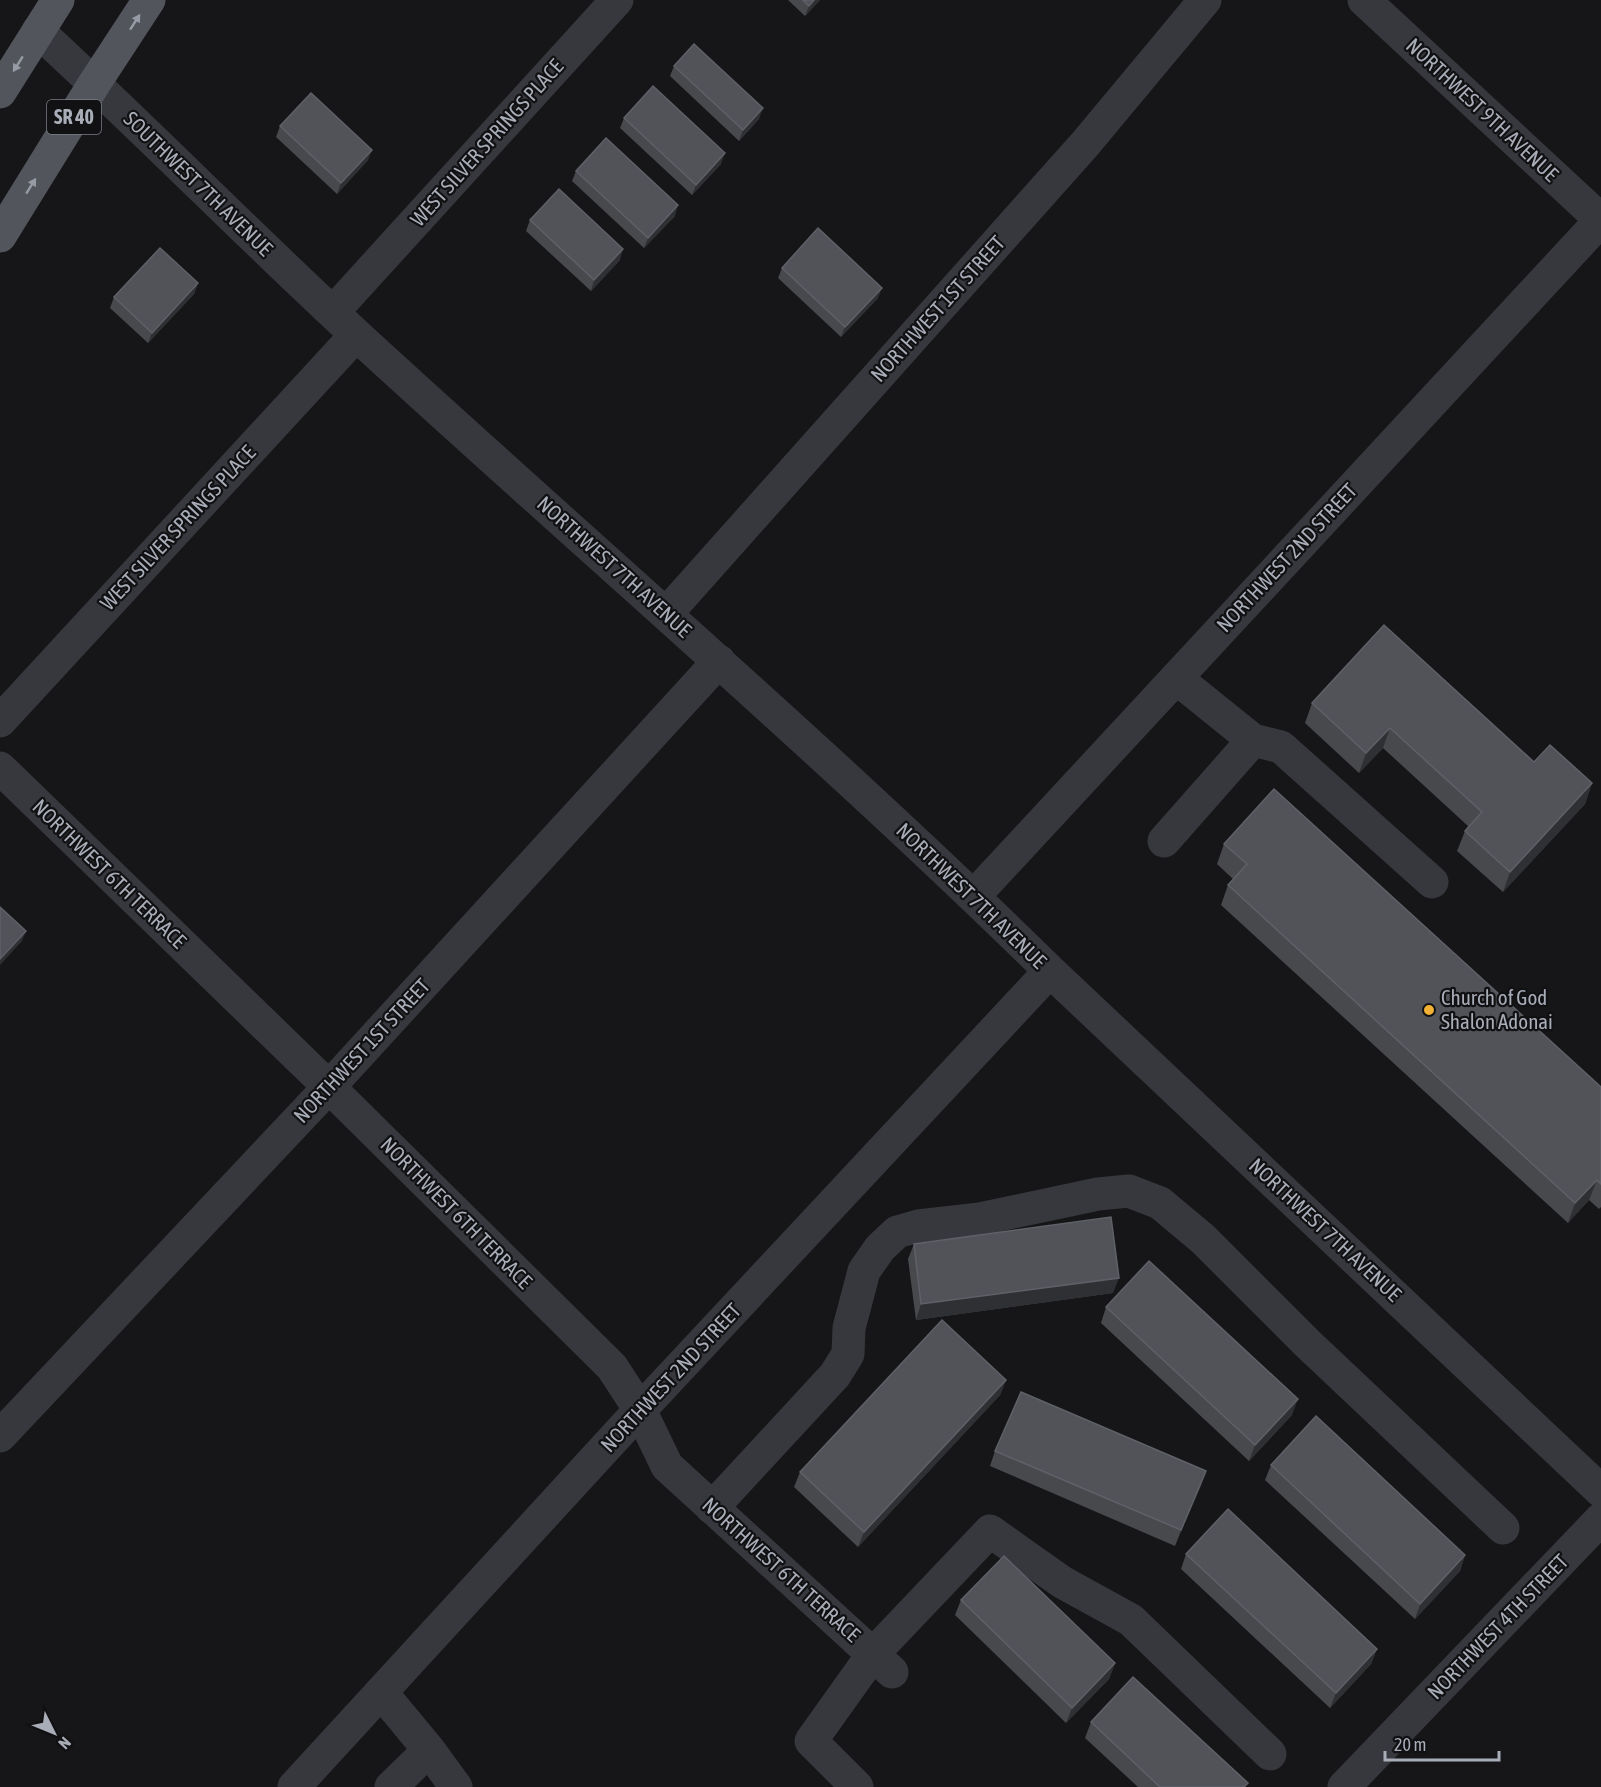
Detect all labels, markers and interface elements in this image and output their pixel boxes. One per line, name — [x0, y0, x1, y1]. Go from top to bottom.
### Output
one-way arrow — [129, 14, 141, 30]
street label: NORTHWEST 9TH AVENUE — [1402, 33, 1564, 186]
street label: WEST SILVER SPRINGS PLACE — [405, 54, 568, 231]
one-way arrow — [12, 56, 23, 72]
road number: SR 40 — [47, 100, 101, 134]
street label: SOUTHWEST 7TH AVENUE — [120, 106, 278, 260]
one-way arrow — [25, 178, 36, 194]
street label: NORTHWEST 1ST STREET — [865, 230, 1009, 386]
street label: WEST SILVER SPRINGS PLACE — [95, 440, 260, 615]
street label: NORTHWEST 2ND STREET — [1211, 478, 1361, 637]
street label: NORTHWEST 7TH AVENUE — [533, 491, 697, 642]
street label: NORTHWEST 6TH TERRACE — [28, 794, 191, 953]
street label: NORTHWEST 7TH AVENUE — [892, 818, 1052, 973]
street label: NORTHWEST 1ST STREET — [288, 973, 434, 1127]
place label: Church of God Shalon Adonai — [1441, 985, 1553, 1033]
marker: Church of God Shalon Adonai — [1422, 1003, 1436, 1017]
street label: NORTHWEST 6TH TERRACE — [376, 1132, 537, 1293]
street label: NORTHWEST 7TH AVENUE — [1245, 1153, 1407, 1306]
street label: NORTHWEST 2ND STREET — [595, 1298, 745, 1457]
street label: NORTHWEST 6TH TERRACE — [698, 1492, 865, 1646]
street label: NORTHWEST 4TH STREET — [1422, 1549, 1572, 1704]
north arrow — [24, 1703, 84, 1763]
scale bar — [1385, 1724, 1499, 1762]
text: N — [55, 1734, 75, 1753]
text: 20 m — [1394, 1734, 1426, 1755]

